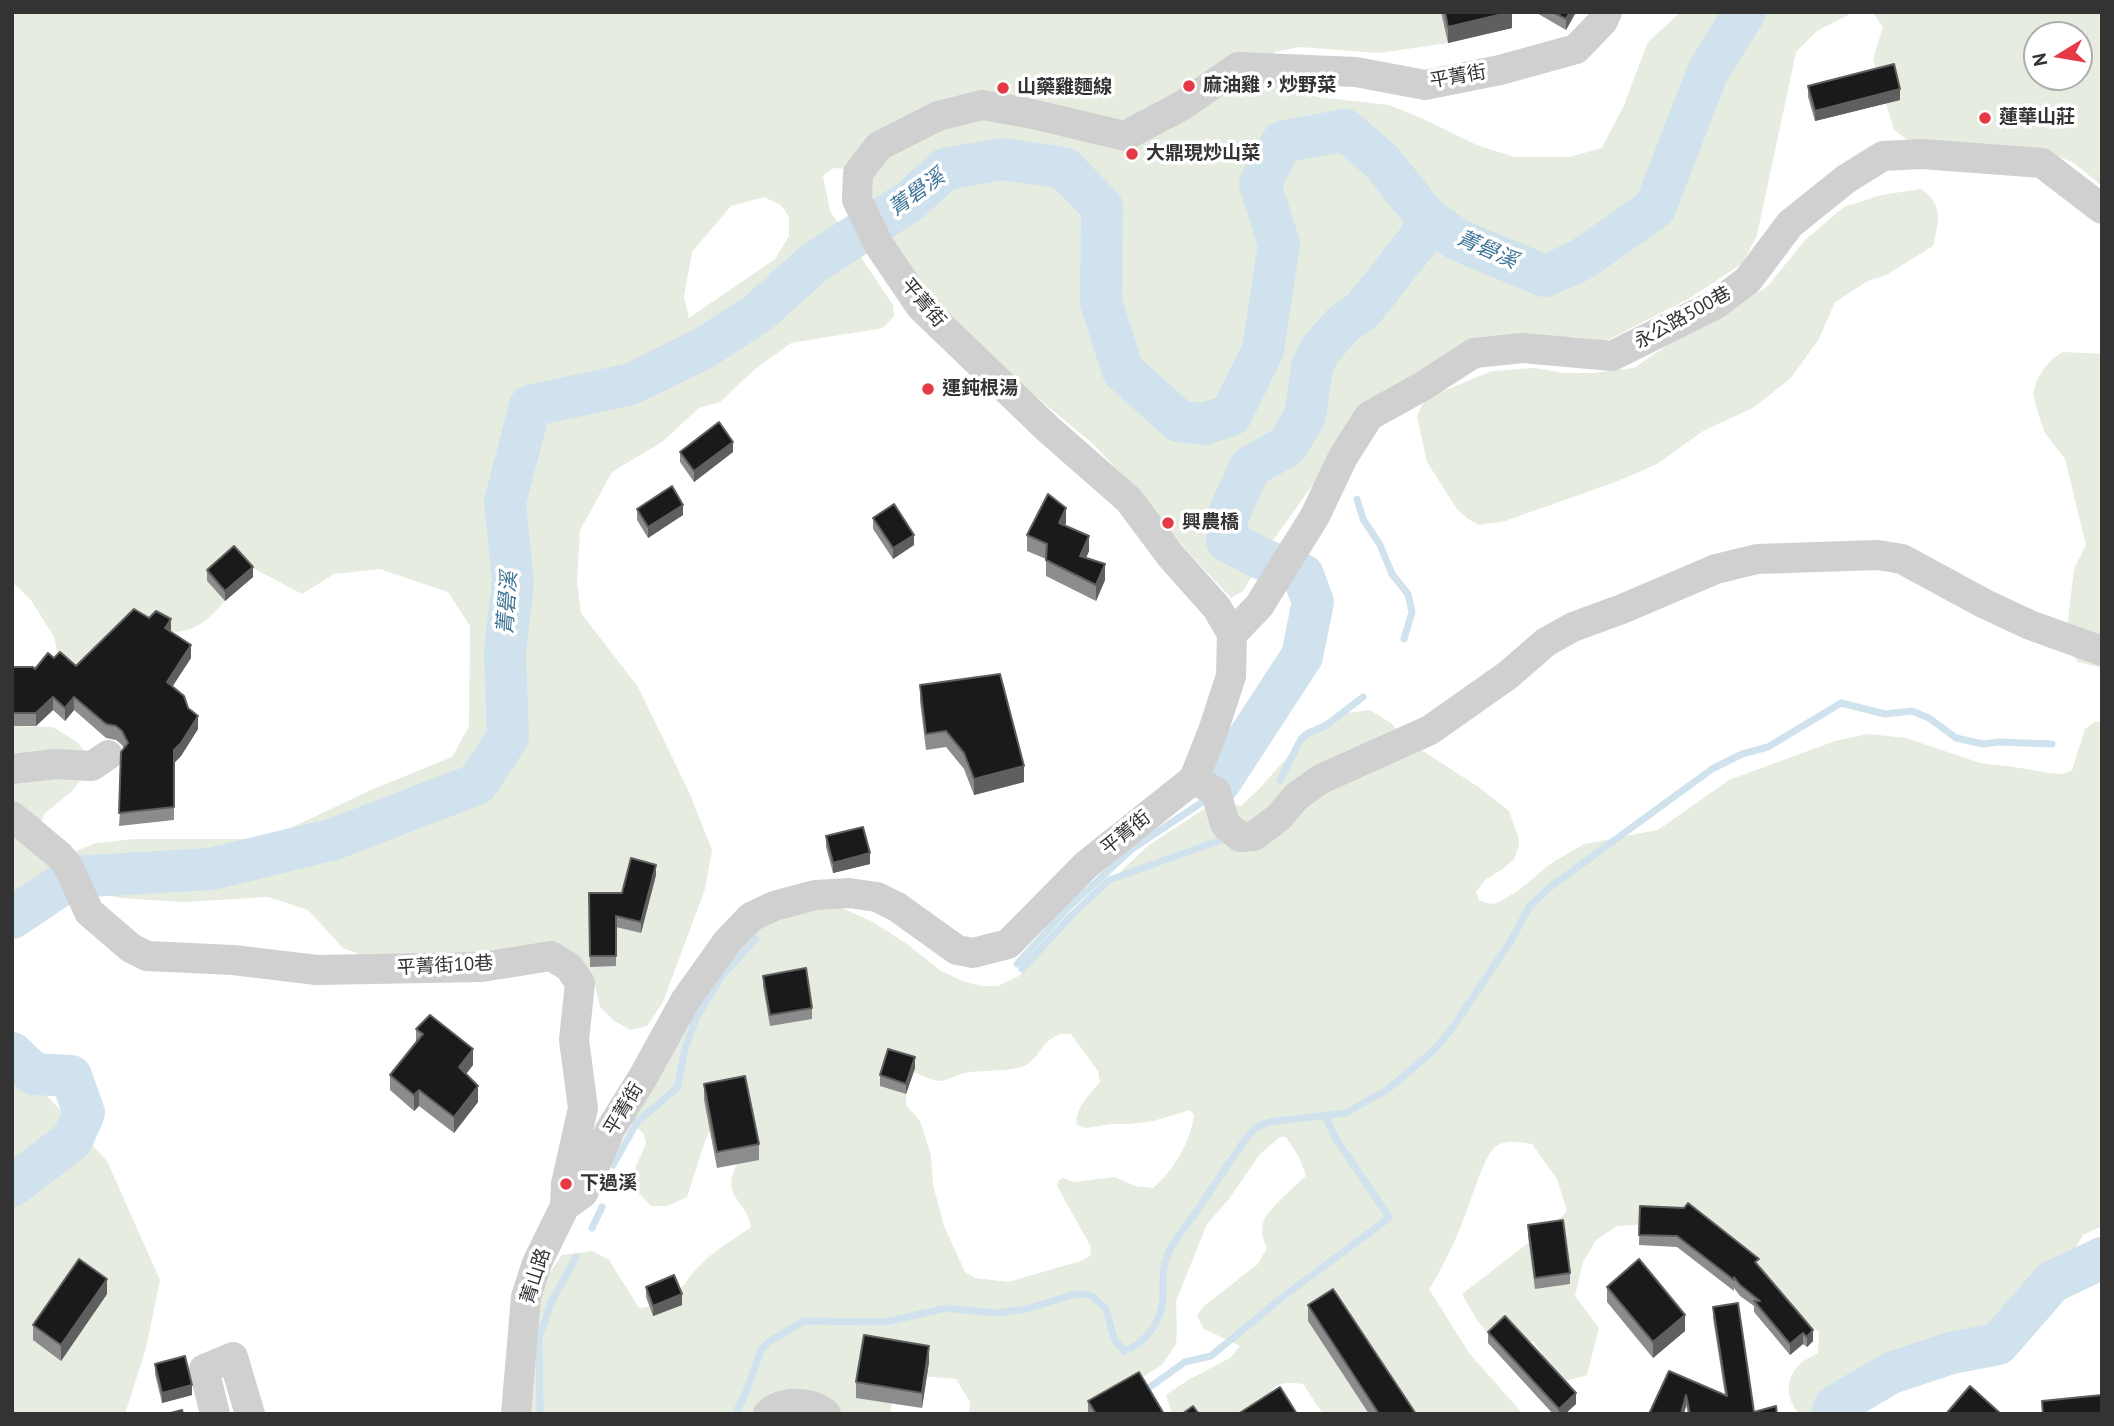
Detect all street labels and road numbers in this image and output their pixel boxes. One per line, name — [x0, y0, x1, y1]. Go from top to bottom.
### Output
street label: 平菁街 — [1428, 61, 1488, 93]
street label: 平菁街 — [896, 274, 950, 332]
street label: 永公路500巷 — [1631, 282, 1735, 354]
street label: 平菁街 — [1097, 806, 1155, 860]
street label: 平菁街10巷 — [396, 952, 494, 980]
street label: 平菁街 — [600, 1079, 648, 1139]
street label: 菁山路 — [516, 1245, 556, 1307]

